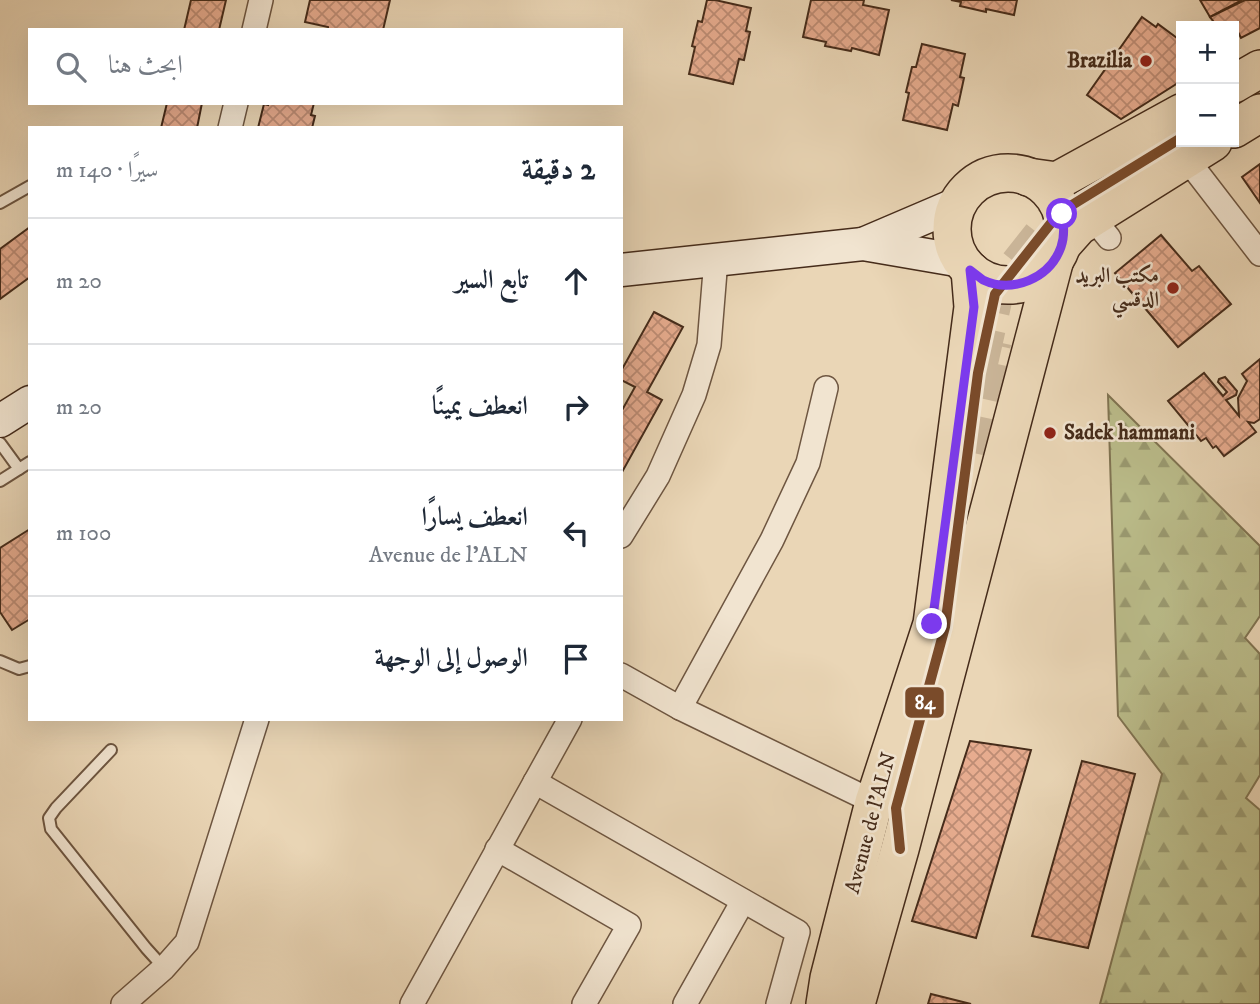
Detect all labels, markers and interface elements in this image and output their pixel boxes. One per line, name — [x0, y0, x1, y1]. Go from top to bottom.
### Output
map controls — [1176, 21, 1239, 147]
button: + — [1176, 21, 1239, 84]
search box — [28, 28, 623, 105]
icon: search — [52, 48, 90, 86]
place label: Brazilia — [1067, 48, 1133, 74]
text: ابحث هنا — [108, 49, 183, 82]
marker: Brazilia — [1138, 53, 1154, 69]
button: − — [1176, 84, 1239, 147]
text: 2 دقيقة — [521, 152, 595, 189]
text: سيرًا · 140 m — [56, 156, 158, 185]
route start — [1046, 198, 1077, 229]
icon: ahead — [557, 262, 595, 300]
place label: مكتب البريد الدقسي — [1075, 263, 1159, 319]
text: تابع السير — [455, 264, 528, 297]
text: 20 m — [56, 267, 102, 296]
marker: مكتب البريد الدقسي — [1165, 280, 1181, 296]
icon: right — [557, 388, 595, 426]
text: انعطف يمينًا — [432, 390, 528, 423]
text: 20 m — [56, 393, 102, 422]
place label: Sadek hammani — [1064, 420, 1195, 446]
marker: Sadek hammani — [1042, 425, 1058, 441]
text: انعطف يسارًا — [421, 501, 528, 534]
icon: left — [557, 514, 595, 552]
text: 100 m — [56, 519, 111, 548]
text: Avenue de l'ALN — [369, 541, 528, 570]
route end — [916, 608, 947, 639]
icon: arrive — [557, 640, 595, 678]
text: الوصول إلى الوجهة — [374, 642, 528, 675]
line badge: 84 — [904, 686, 945, 719]
text: 84 — [915, 692, 936, 715]
street label: Avenue de l'ALN — [840, 749, 902, 897]

